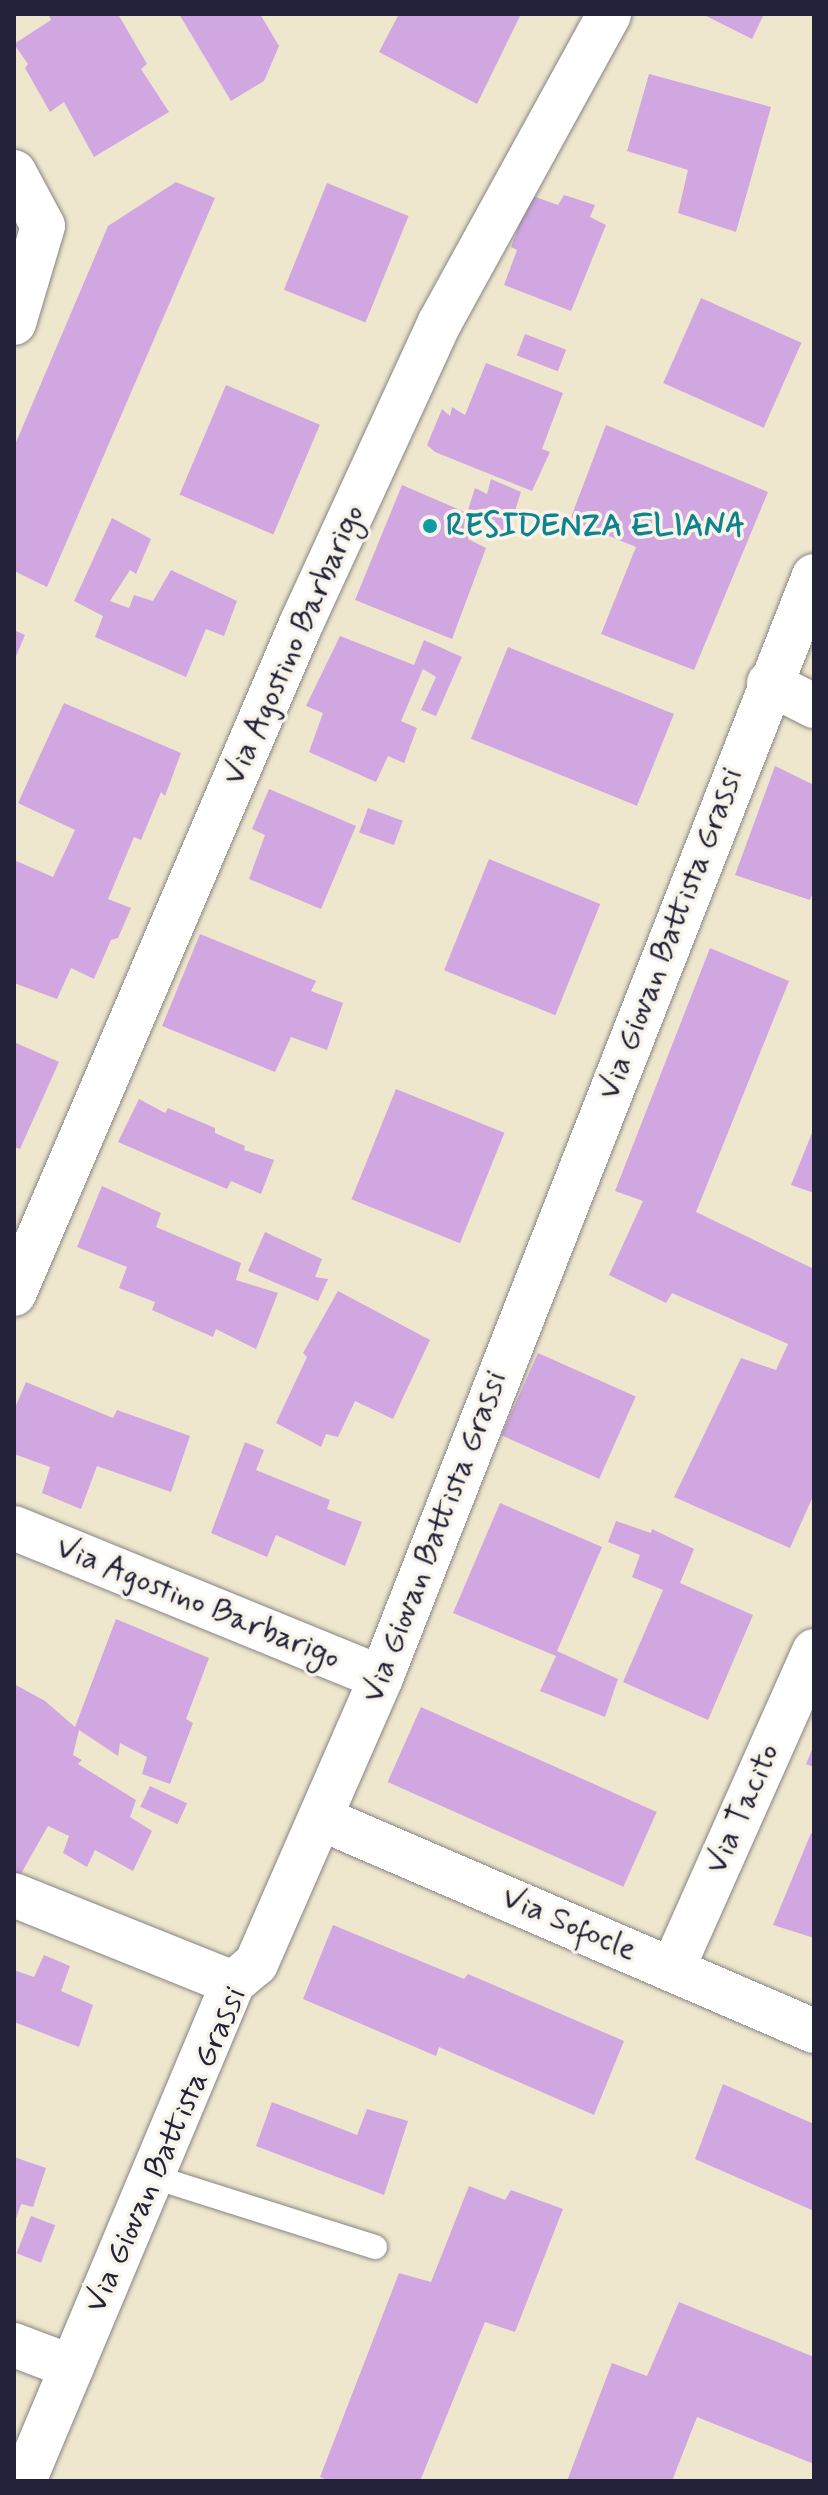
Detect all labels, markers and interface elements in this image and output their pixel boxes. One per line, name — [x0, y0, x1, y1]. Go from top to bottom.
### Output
street label: Via Agostino Barbarigo — [216, 501, 372, 789]
place label: RESIDENZA ELIANA — [446, 507, 750, 545]
marker: RESIDENZA ELIANA — [421, 517, 439, 535]
street label: Via Giovan Battista Grassi — [589, 761, 753, 1107]
street label: Via Giovan Battista Grassi — [353, 1364, 517, 1710]
street label: Via Agostino Barbarigo — [53, 1529, 343, 1677]
street label: Via Tacito — [699, 1741, 787, 1877]
street label: Via Sofocle — [495, 1878, 643, 1970]
street label: Via Giovan Battista Grassi — [76, 1980, 256, 2320]

